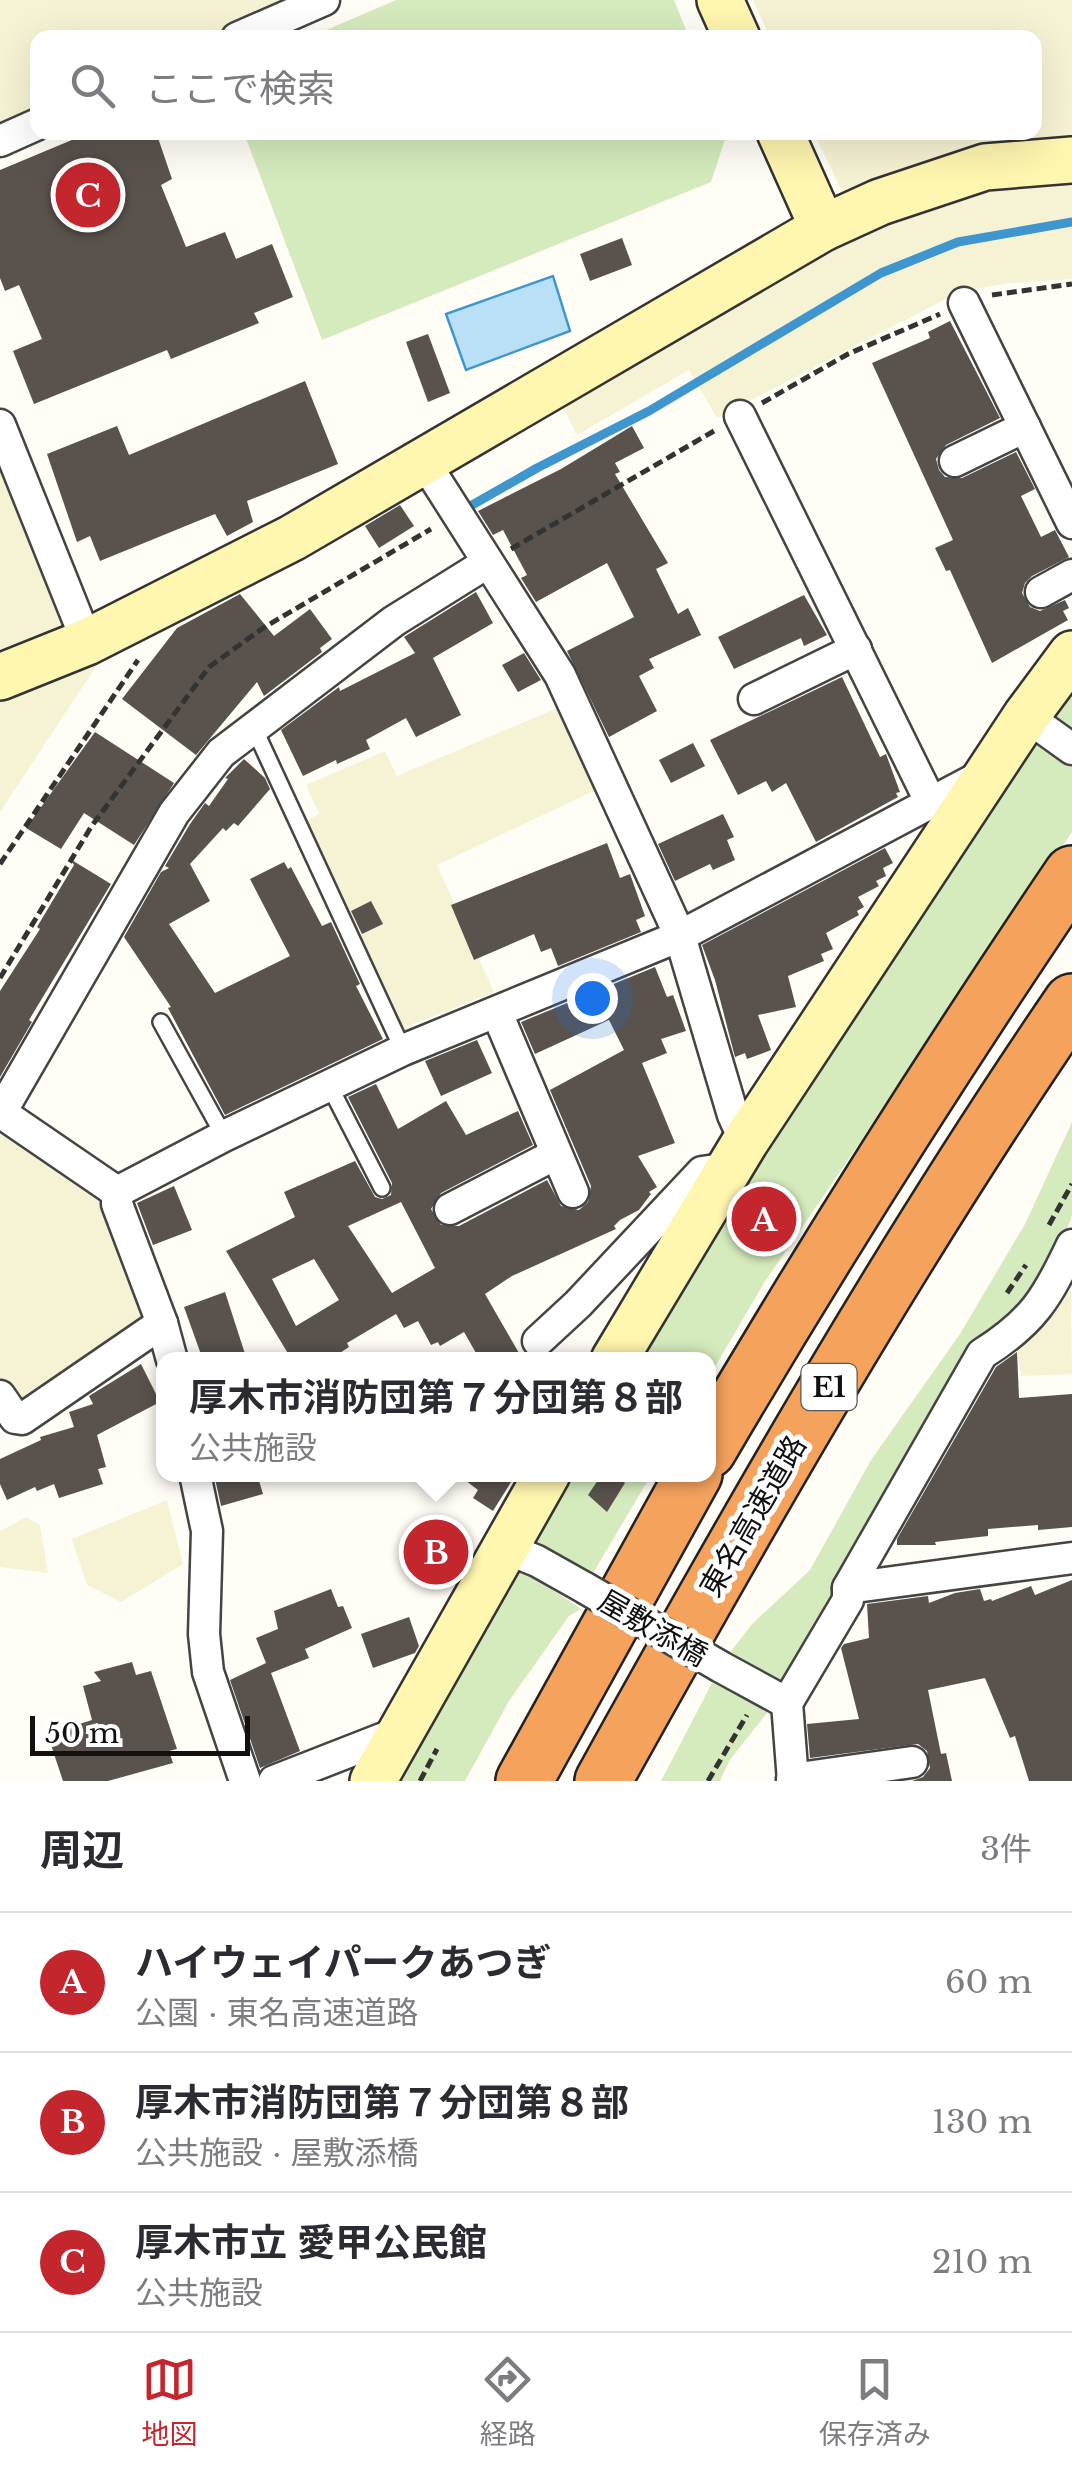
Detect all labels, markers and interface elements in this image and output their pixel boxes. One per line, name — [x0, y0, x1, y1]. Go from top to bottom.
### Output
search box — [30, 30, 1042, 140]
icon: search — [65, 58, 120, 113]
text: ここで検索 — [145, 65, 335, 112]
pin: C — [56, 158, 120, 232]
your location — [567, 973, 618, 1024]
pin: A — [732, 1182, 796, 1256]
popup — [156, 1352, 716, 1482]
road number: E1 — [802, 1364, 856, 1410]
text: 厚木市消防団第７分団第８部 — [189, 1374, 683, 1421]
text: 公共施設 — [189, 1428, 317, 1468]
street label: 東名高速道路 — [692, 1429, 814, 1603]
pin: B — [404, 1514, 468, 1590]
street label: 屋敷添橋 — [592, 1582, 714, 1674]
scale bar — [30, 1711, 250, 1756]
text: 50 m — [45, 1716, 119, 1751]
text: 周辺 — [40, 1824, 124, 1876]
text: 3件 — [980, 1829, 1032, 1869]
text: ハイウェイパークあつぎ — [135, 1939, 551, 1986]
text: A — [60, 1962, 85, 2002]
text: 60 m — [945, 1962, 1032, 2002]
text: 公園 · 東名高速道路 — [135, 1993, 419, 2033]
text: 厚木市消防団第７分団第８部 — [135, 2079, 629, 2126]
text: B — [60, 2102, 85, 2142]
text: 130 m — [932, 2102, 1032, 2142]
text: 公共施設 · 屋敷添橋 — [135, 2133, 419, 2173]
text: 厚木市立 愛甲公民館 — [135, 2219, 487, 2266]
text: C — [59, 2242, 86, 2282]
text: 210 m — [932, 2242, 1032, 2282]
text: 公共施設 — [135, 2273, 263, 2313]
tab: 地図 — [141, 2352, 197, 2452]
tab: 経路 — [480, 2352, 536, 2452]
tab: 保存済み — [819, 2352, 931, 2452]

